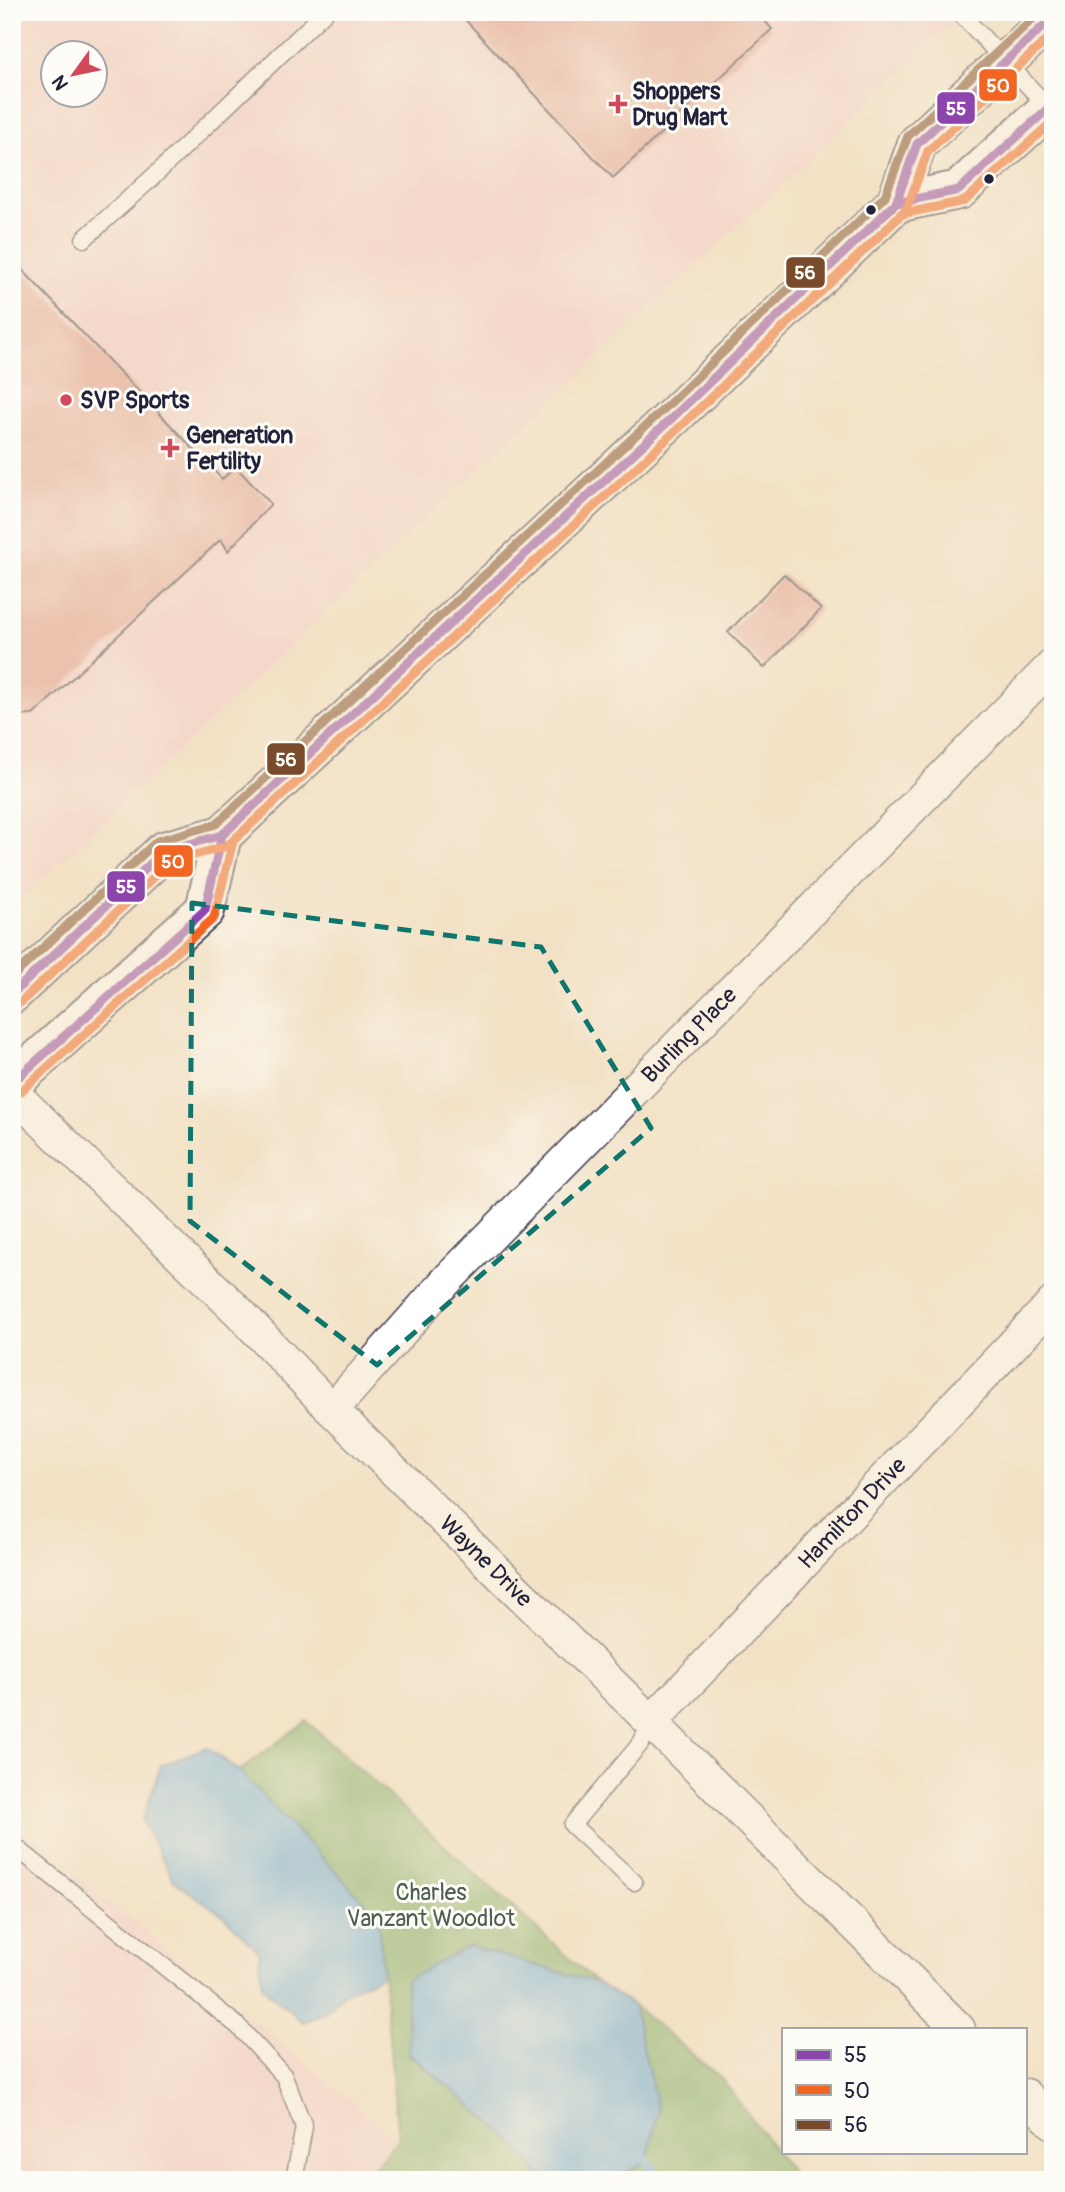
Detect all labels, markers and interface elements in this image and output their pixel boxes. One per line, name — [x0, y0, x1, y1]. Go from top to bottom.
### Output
north arrow — [38, 38, 108, 108]
line badge: 50 — [978, 68, 1018, 102]
text: N — [47, 71, 74, 95]
text: 50 — [986, 74, 1010, 98]
place label: Shoppers Drug Mart — [632, 77, 728, 132]
line badge: 55 — [936, 91, 976, 125]
marker: Shoppers Drug Mart — [610, 96, 626, 112]
text: 55 — [946, 97, 966, 121]
unlabelled marker — [982, 172, 996, 186]
unlabelled marker — [864, 203, 878, 217]
line badge: 56 — [785, 256, 826, 289]
text: 56 — [794, 261, 816, 285]
place label: SVP Sports — [80, 386, 190, 415]
marker: SVP Sports — [58, 392, 74, 408]
place label: Generation Fertility — [186, 421, 293, 476]
marker: Generation Fertility — [160, 438, 180, 458]
line badge: 56 — [266, 742, 306, 776]
text: 56 — [275, 748, 297, 772]
line badge: 50 — [153, 844, 194, 878]
text: 50 — [161, 850, 185, 874]
line badge: 55 — [106, 870, 146, 903]
text: 55 — [116, 875, 136, 899]
street label: Burling Place — [635, 980, 743, 1089]
street label: Hamilton Drive — [792, 1450, 912, 1575]
street label: Wayne Drive — [434, 1509, 539, 1613]
park label: Charles Vanzant Woodlot — [347, 1878, 516, 1933]
legend — [782, 2028, 1026, 2154]
text: 55 — [844, 2042, 867, 2069]
text: 50 — [844, 2078, 870, 2105]
text: 56 — [844, 2112, 868, 2139]

